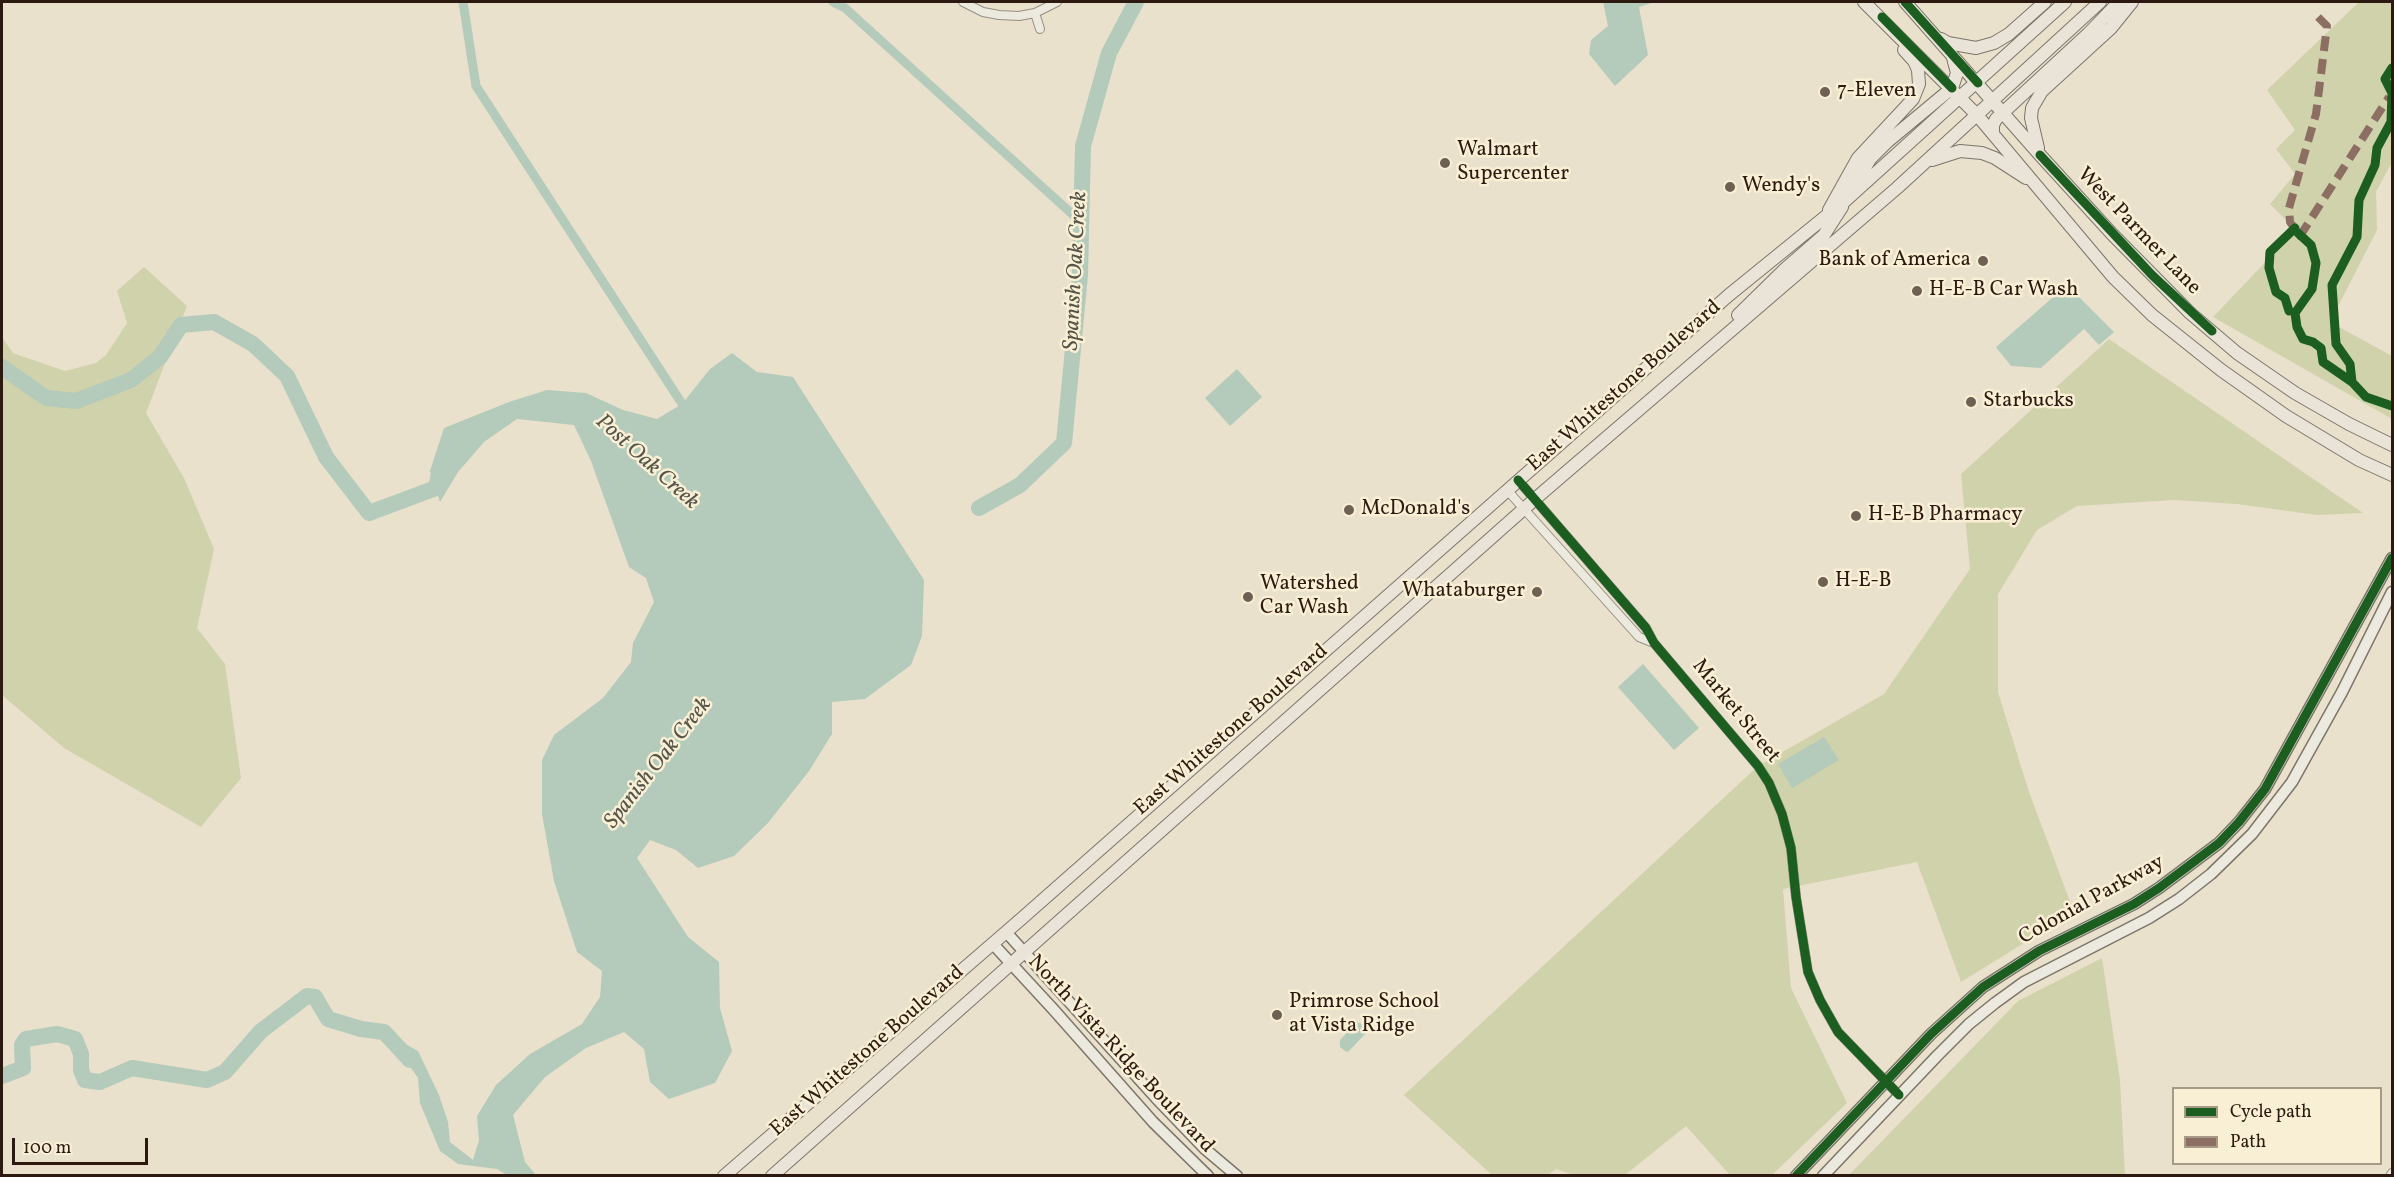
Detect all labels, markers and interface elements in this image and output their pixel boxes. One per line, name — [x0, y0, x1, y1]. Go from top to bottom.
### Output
place label: 7-Eleven — [1837, 79, 1917, 105]
marker: 7-Eleven — [1818, 85, 1832, 99]
place label: Walmart Supercenter — [1457, 138, 1569, 188]
marker: Walmart Supercenter — [1438, 156, 1452, 170]
street label: West Parmer Lane — [2071, 163, 2205, 301]
place label: Wendy's — [1742, 174, 1820, 200]
marker: Wendy's — [1723, 180, 1737, 194]
water label: Spanish Oak Creek — [1060, 191, 1094, 351]
place label: Bank of America — [1818, 248, 1971, 274]
marker: Bank of America — [1976, 254, 1990, 268]
place label: H-E-B Car Wash — [1929, 278, 2079, 304]
marker: H-E-B Car Wash — [1910, 284, 1924, 298]
street label: East Whitestone Boulevard — [1523, 296, 1727, 478]
place label: Starbucks — [1983, 389, 2074, 415]
marker: Starbucks — [1964, 395, 1978, 409]
water label: Post Oak Creek — [589, 410, 703, 516]
place label: McDonald's — [1361, 497, 1470, 523]
marker: McDonald's — [1342, 503, 1356, 517]
place label: H-E-B Pharmacy — [1868, 503, 2023, 529]
marker: H-E-B Pharmacy — [1849, 509, 1863, 523]
place label: H-E-B — [1835, 569, 1892, 595]
place label: Watershed Car Wash — [1260, 572, 1359, 622]
marker: H-E-B — [1816, 575, 1830, 589]
place label: Whataburger — [1402, 579, 1525, 605]
marker: Whataburger — [1530, 585, 1544, 599]
marker: Watershed Car Wash — [1241, 590, 1255, 604]
street label: East Whitestone Boulevard — [1130, 640, 1334, 822]
street label: Market Street — [1685, 655, 1785, 769]
water label: Spanish Oak Creek — [600, 693, 718, 835]
street label: Colonial Parkway — [2015, 851, 2169, 951]
street label: North Vista Ridge Boulevard — [1021, 951, 1219, 1159]
street label: East Whitestone Boulevard — [766, 961, 970, 1143]
place label: Primrose School at Vista Ridge — [1289, 990, 1439, 1040]
marker: Primrose School at Vista Ridge — [1270, 1008, 1284, 1022]
legend — [2172, 1087, 2382, 1165]
text: Cycle path — [2230, 1100, 2312, 1125]
scale bar — [15, 1126, 152, 1164]
text: Path — [2230, 1130, 2266, 1155]
text: 100 m — [23, 1136, 72, 1161]

